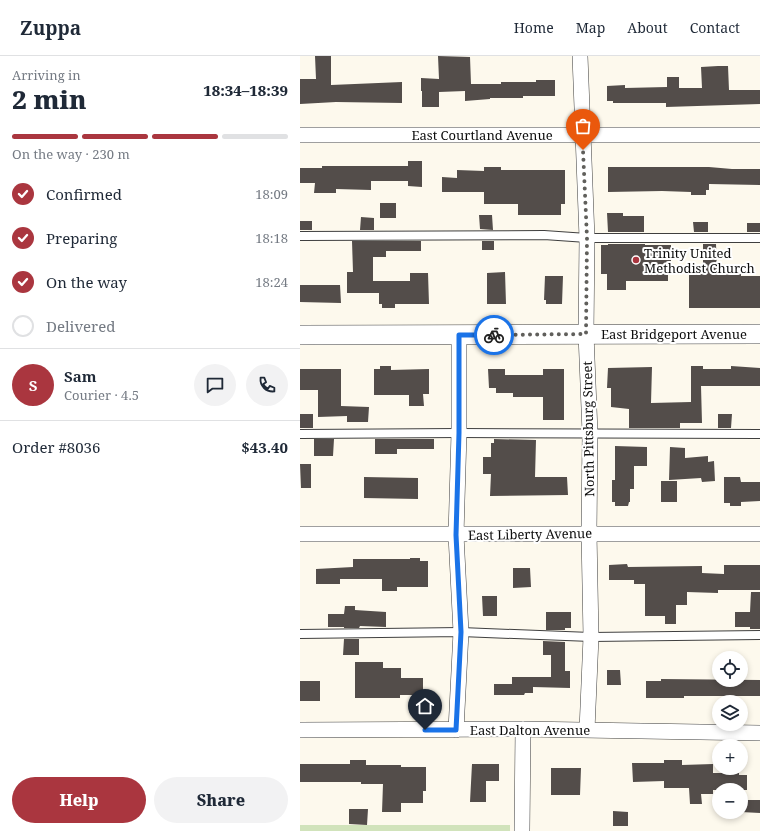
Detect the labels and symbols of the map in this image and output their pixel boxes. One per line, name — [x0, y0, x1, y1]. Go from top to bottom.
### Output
pin — [566, 109, 600, 150]
street label: East Courtland Avenue — [411, 126, 553, 144]
place label: Trinity United Methodist Church — [644, 244, 755, 277]
marker: Trinity United Methodist Church — [631, 255, 641, 265]
courier — [474, 315, 514, 355]
street label: East Bridgeport Avenue — [601, 325, 747, 343]
street label: North Pittsburg Street — [578, 361, 598, 497]
street label: East Liberty Avenue — [468, 524, 592, 544]
pin — [408, 689, 442, 730]
street label: East Dalton Avenue — [470, 721, 590, 739]

